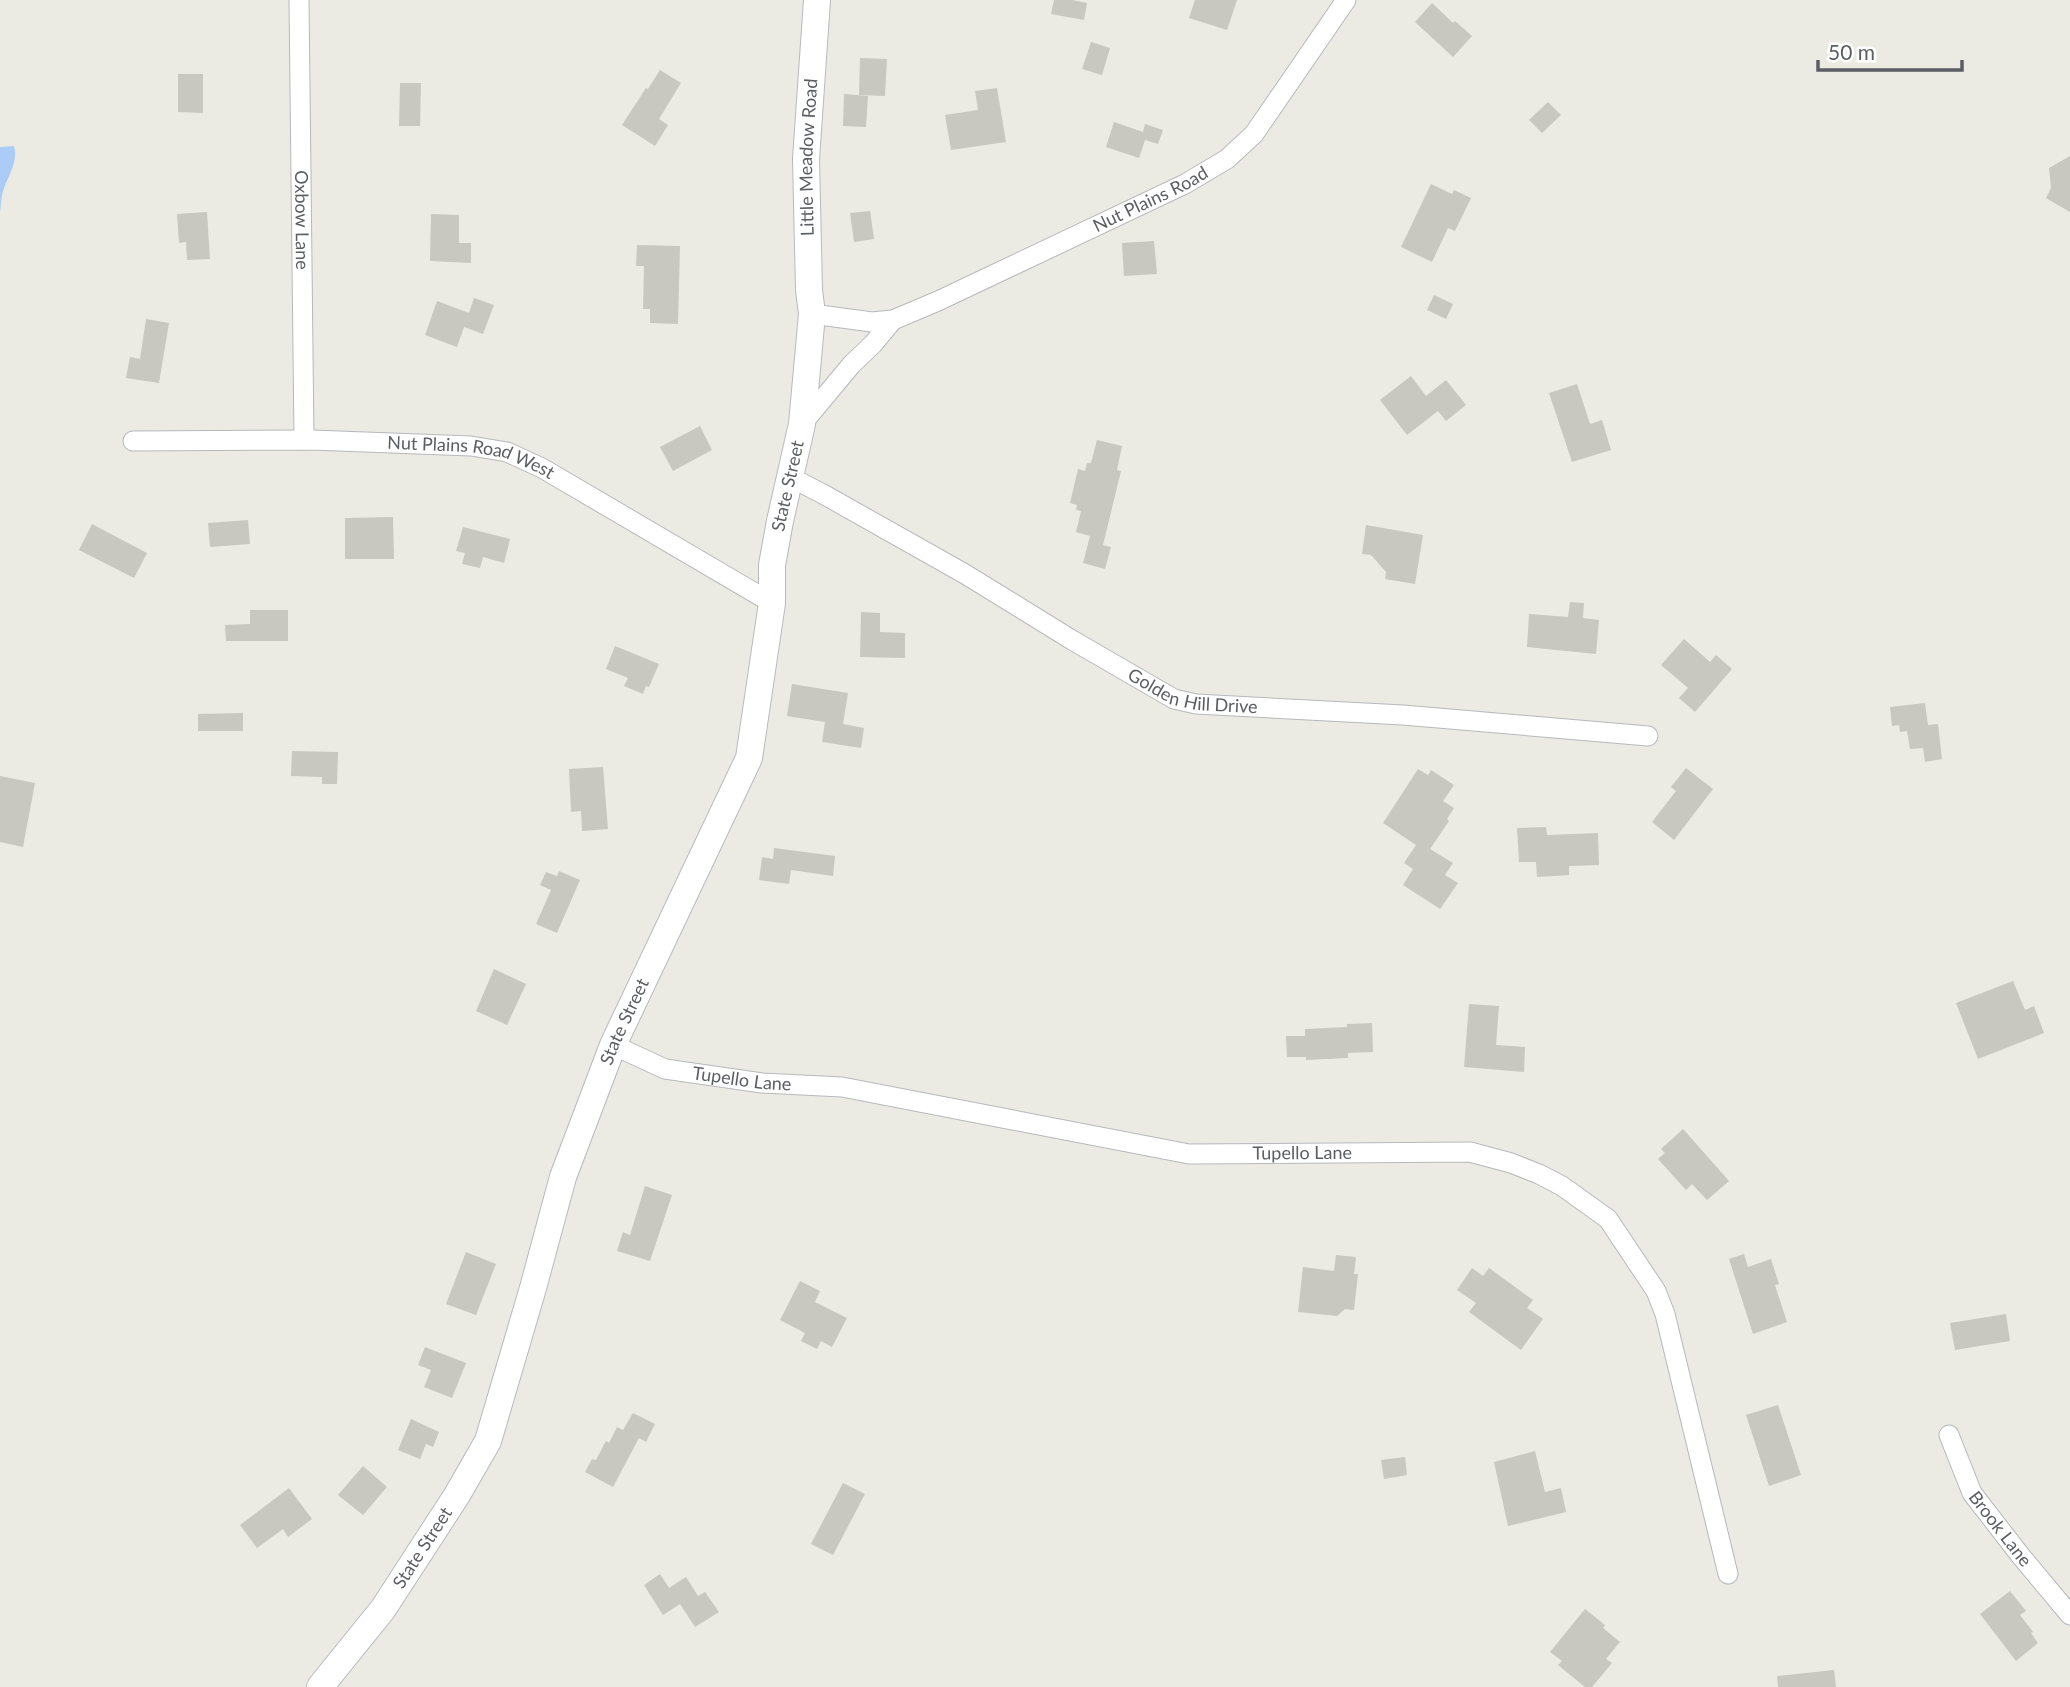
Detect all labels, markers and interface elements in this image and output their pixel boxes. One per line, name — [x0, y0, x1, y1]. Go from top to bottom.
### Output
scale bar — [1818, 28, 1962, 72]
text: 50 m — [1828, 39, 1875, 64]
street label: Little Meadow Road — [794, 78, 822, 236]
street label: Nut Plains Road — [1089, 161, 1212, 236]
street label: Oxbow Lane — [291, 170, 314, 270]
street label: Nut Plains Road West — [387, 431, 559, 483]
street label: State Street — [766, 438, 808, 533]
street label: Golden Hill Drive — [1124, 663, 1258, 717]
street label: State Street — [595, 974, 653, 1068]
street label: Tupello Lane — [691, 1061, 792, 1094]
street label: Tupello Lane — [1252, 1141, 1352, 1164]
street label: Brook Lane — [1965, 1486, 2037, 1571]
street label: State Street — [387, 1502, 457, 1592]

